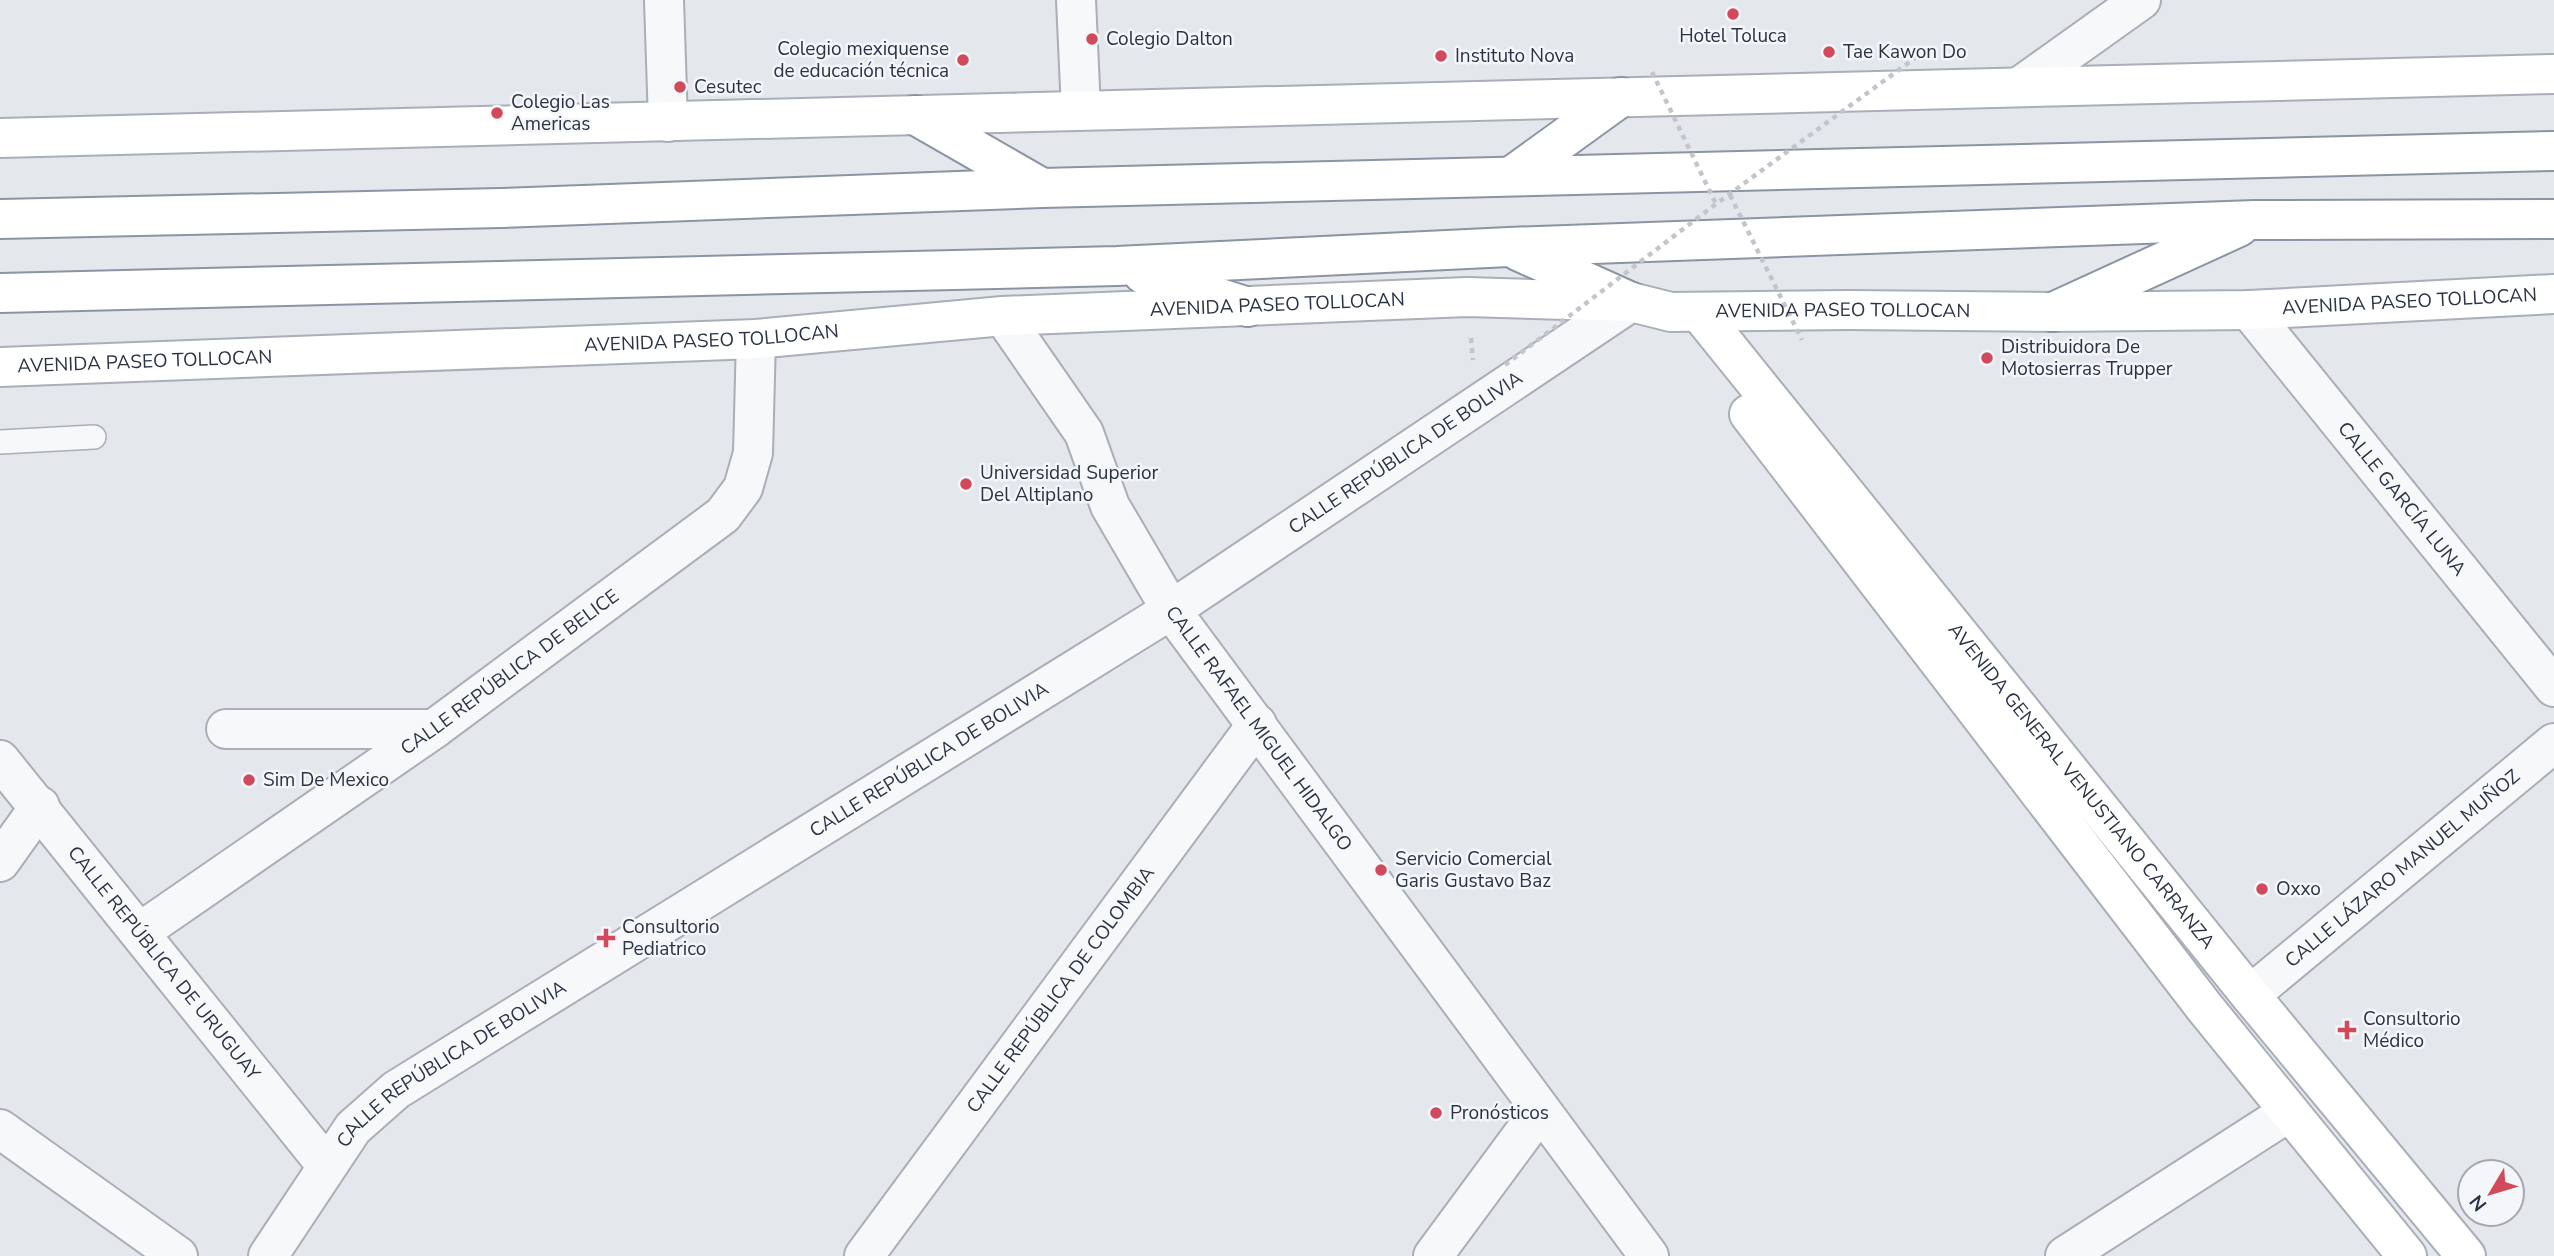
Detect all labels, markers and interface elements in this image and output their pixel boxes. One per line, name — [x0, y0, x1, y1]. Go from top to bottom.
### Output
marker: Hotel Toluca — [1725, 6, 1741, 22]
place label: Hotel Toluca — [1679, 23, 1787, 49]
place label: Colegio Dalton — [1106, 26, 1233, 52]
marker: Colegio Dalton — [1084, 31, 1100, 47]
place label: Colegio mexiquense de educación técnica — [773, 36, 949, 84]
place label: Tae Kawon Do — [1843, 39, 1967, 65]
place label: Instituto Nova — [1455, 43, 1574, 69]
marker: Tae Kawon Do — [1821, 44, 1837, 60]
marker: Instituto Nova — [1433, 48, 1449, 64]
marker: Colegio mexiquense de educación técnica — [955, 52, 971, 68]
place label: Cesutec — [694, 74, 762, 100]
marker: Cesutec — [672, 79, 688, 95]
place label: Colegio Las Americas — [511, 89, 610, 137]
marker: Colegio Las Americas — [489, 105, 505, 121]
street label: AVENIDA PASEO TOLLOCAN — [2281, 282, 2538, 321]
street label: AVENIDA PASEO TOLLOCAN — [1149, 287, 1405, 323]
street label: AVENIDA PASEO TOLLOCAN — [1715, 297, 1970, 325]
street label: AVENIDA PASEO TOLLOCAN — [583, 318, 840, 358]
place label: Distribuidora De Motosierras Trupper — [2001, 334, 2173, 382]
street label: AVENIDA PASEO TOLLOCAN — [17, 344, 273, 379]
marker: Distribuidora De Motosierras Trupper — [1979, 350, 1995, 366]
street label: CALLE REPÚBLICA DE BOLIVIA — [1284, 365, 1528, 541]
street label: CALLE GARCÍA LUNA — [2332, 416, 2472, 582]
place label: Universidad Superior Del Altiplano — [980, 460, 1158, 508]
marker: Universidad Superior Del Altiplano — [958, 476, 974, 492]
street label: CALLE REPÚBLICA DE BELICE — [396, 583, 624, 761]
street label: CALLE RAFAEL MIGUEL HIDALGO — [1159, 601, 1358, 857]
street label: AVENIDA GENERAL VENUSTIANO CARRANZA — [1942, 618, 2221, 954]
street label: CALLE REPÚBLICA DE BOLIVIA — [805, 676, 1053, 844]
street label: CALLE LÁZARO MANUEL MUÑOZ — [2280, 764, 2525, 974]
place label: Sim De Mexico — [263, 767, 389, 793]
marker: Sim De Mexico — [241, 772, 257, 788]
street label: CALLE REPÚBLICA DE URUGUAY — [61, 841, 266, 1086]
place label: Servicio Comercial Garis Gustavo Baz — [1395, 846, 1552, 894]
street label: CALLE REPÚBLICA DE COLOMBIA — [961, 861, 1161, 1119]
marker: Servicio Comercial Garis Gustavo Baz — [1373, 862, 1389, 878]
place label: Oxxo — [2276, 876, 2321, 902]
marker: Oxxo — [2254, 881, 2270, 897]
place label: Consultorio Pediatrico — [622, 914, 720, 962]
marker: Consultorio Pediatrico — [596, 928, 616, 948]
street label: CALLE REPÚBLICA DE BOLIVIA — [331, 975, 571, 1153]
place label: Consultorio Médico — [2363, 1006, 2461, 1054]
marker: Consultorio Médico — [2337, 1020, 2357, 1040]
place label: Pronósticos — [1450, 1100, 1549, 1126]
marker: Pronósticos — [1428, 1105, 1444, 1121]
north arrow — [2456, 1158, 2526, 1228]
text: N — [2464, 1189, 2493, 1216]

